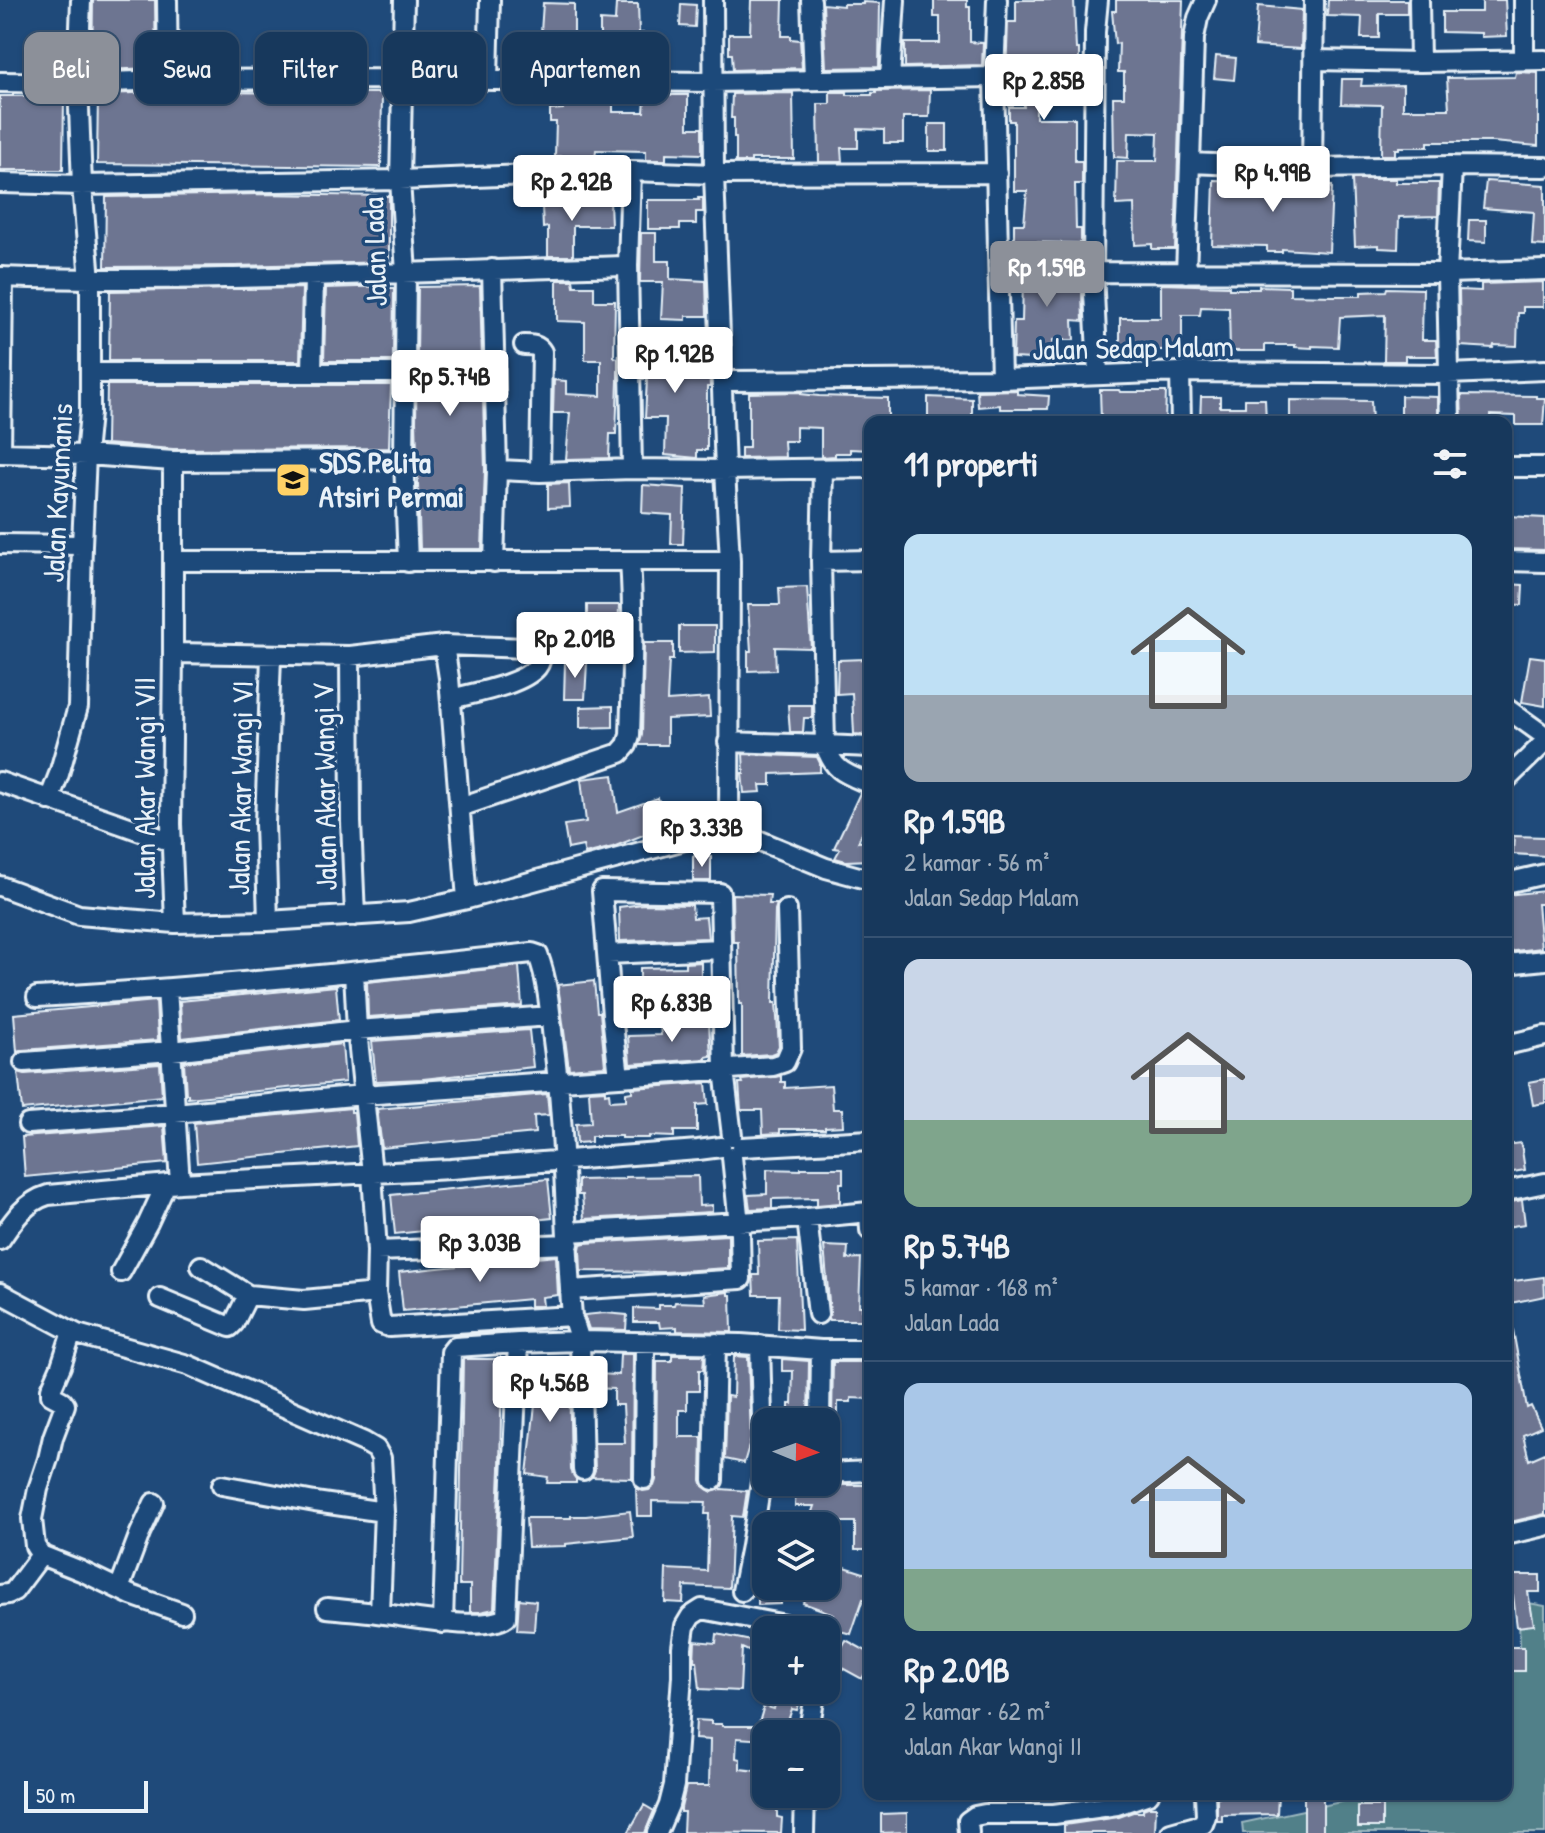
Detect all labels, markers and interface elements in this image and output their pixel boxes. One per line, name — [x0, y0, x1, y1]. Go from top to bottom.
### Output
chip: Beli — [24, 32, 119, 104]
chip: Sewa — [135, 32, 239, 104]
chip: Filter — [255, 32, 367, 104]
chip: Baru — [383, 32, 486, 104]
chip: Apartemen — [502, 32, 669, 104]
pin: Rp 2.85B — [961, 54, 1127, 122]
text: Rp 2.85B — [1003, 62, 1085, 97]
pin: Rp 4.99B — [1190, 146, 1356, 214]
text: Rp 4.99B — [1235, 154, 1311, 189]
pin: Rp 2.92B — [489, 155, 655, 223]
text: Rp 2.92B — [531, 163, 613, 198]
street label: Jalan Lada — [352, 196, 396, 307]
pin: Rp 1.59B — [964, 241, 1130, 309]
text: Rp 1.59B — [1008, 249, 1086, 284]
street label: Jalan Sedap Malam — [1032, 325, 1234, 369]
pin: Rp 1.92B — [592, 327, 758, 395]
text: Rp 1.92B — [636, 335, 714, 370]
pin: Rp 5.74B — [367, 350, 533, 418]
text: Rp 5.74B — [409, 358, 491, 393]
street label: Jalan Kayumanis — [32, 402, 82, 583]
text: 11 properti — [904, 441, 1038, 487]
place label: SDS Pelita Atsiri Permai — [319, 442, 464, 516]
icon: filters — [1428, 442, 1472, 486]
school or university icon: SDS Pelita Atsiri Permai — [274, 461, 312, 499]
icon: home — [1116, 586, 1260, 730]
pin: Rp 2.01B — [492, 612, 658, 680]
text: Rp 2.01B — [535, 620, 615, 655]
street label: Jalan Akar Wangi VII — [124, 677, 164, 899]
street label: Jalan Akar Wangi VI — [218, 680, 262, 896]
street label: Jalan Akar Wangi V — [302, 683, 346, 891]
text: Rp 1.59B — [904, 798, 1006, 844]
pin: Rp 3.33B — [619, 801, 785, 869]
text: Rp 3.33B — [661, 809, 743, 844]
text: 2 kamar · 56 m² — [904, 844, 1049, 879]
text: Jalan Sedap Malam — [904, 879, 1079, 914]
pin: Rp 6.83B — [589, 976, 755, 1044]
text: Rp 6.83B — [632, 984, 712, 1019]
icon: home — [1116, 1011, 1260, 1155]
pin: Rp 3.03B — [397, 1216, 563, 1284]
text: Rp 5.74B — [904, 1223, 1010, 1269]
text: Rp 3.03B — [439, 1224, 521, 1259]
text: 5 kamar · 168 m² — [904, 1269, 1058, 1304]
text: Jalan Lada — [904, 1304, 999, 1339]
pin: Rp 4.56B — [467, 1356, 633, 1424]
text: Rp 4.56B — [511, 1364, 589, 1399]
north arrow — [752, 1408, 840, 1496]
map controls — [752, 1408, 840, 1808]
icon: home — [1116, 1435, 1260, 1579]
button: layers — [752, 1512, 840, 1600]
button: + — [752, 1616, 840, 1704]
text: Rp 2.01B — [904, 1647, 1010, 1693]
text: 2 kamar · 62 m² — [904, 1693, 1050, 1728]
button: − — [752, 1720, 840, 1808]
text: Jalan Akar Wangi II — [904, 1728, 1082, 1763]
scale bar — [24, 1777, 148, 1813]
text: 50 m — [36, 1780, 75, 1810]

